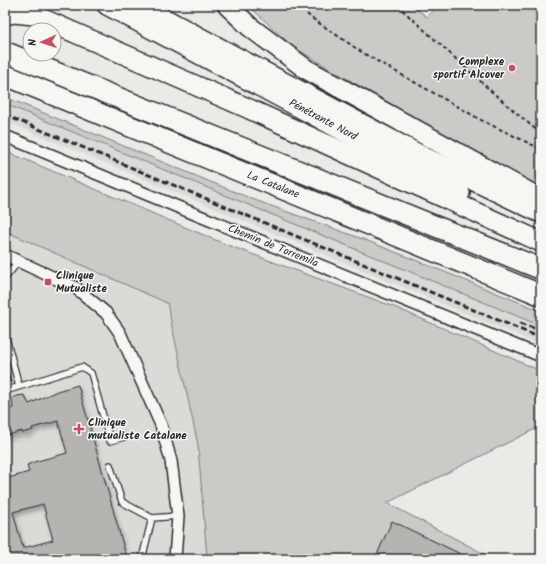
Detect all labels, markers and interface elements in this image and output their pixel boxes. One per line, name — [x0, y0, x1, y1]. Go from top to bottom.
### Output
north arrow — [22, 22, 62, 62]
text: N — [24, 38, 42, 46]
place label: Complexe sportif Alcover — [433, 53, 505, 84]
marker: Complexe sportif Alcover — [507, 63, 517, 73]
street label: Pénétrante Nord — [285, 94, 361, 146]
street label: La Catalane — [244, 166, 302, 204]
street label: Chemin de Torremila — [225, 220, 321, 272]
place label: Clinique Mutualiste — [56, 267, 107, 298]
marker: Clinique Mutualiste — [43, 277, 53, 287]
place label: Clinique mutualiste Catalane — [88, 414, 187, 445]
marker: Clinique mutualiste Catalane — [73, 423, 85, 435]

